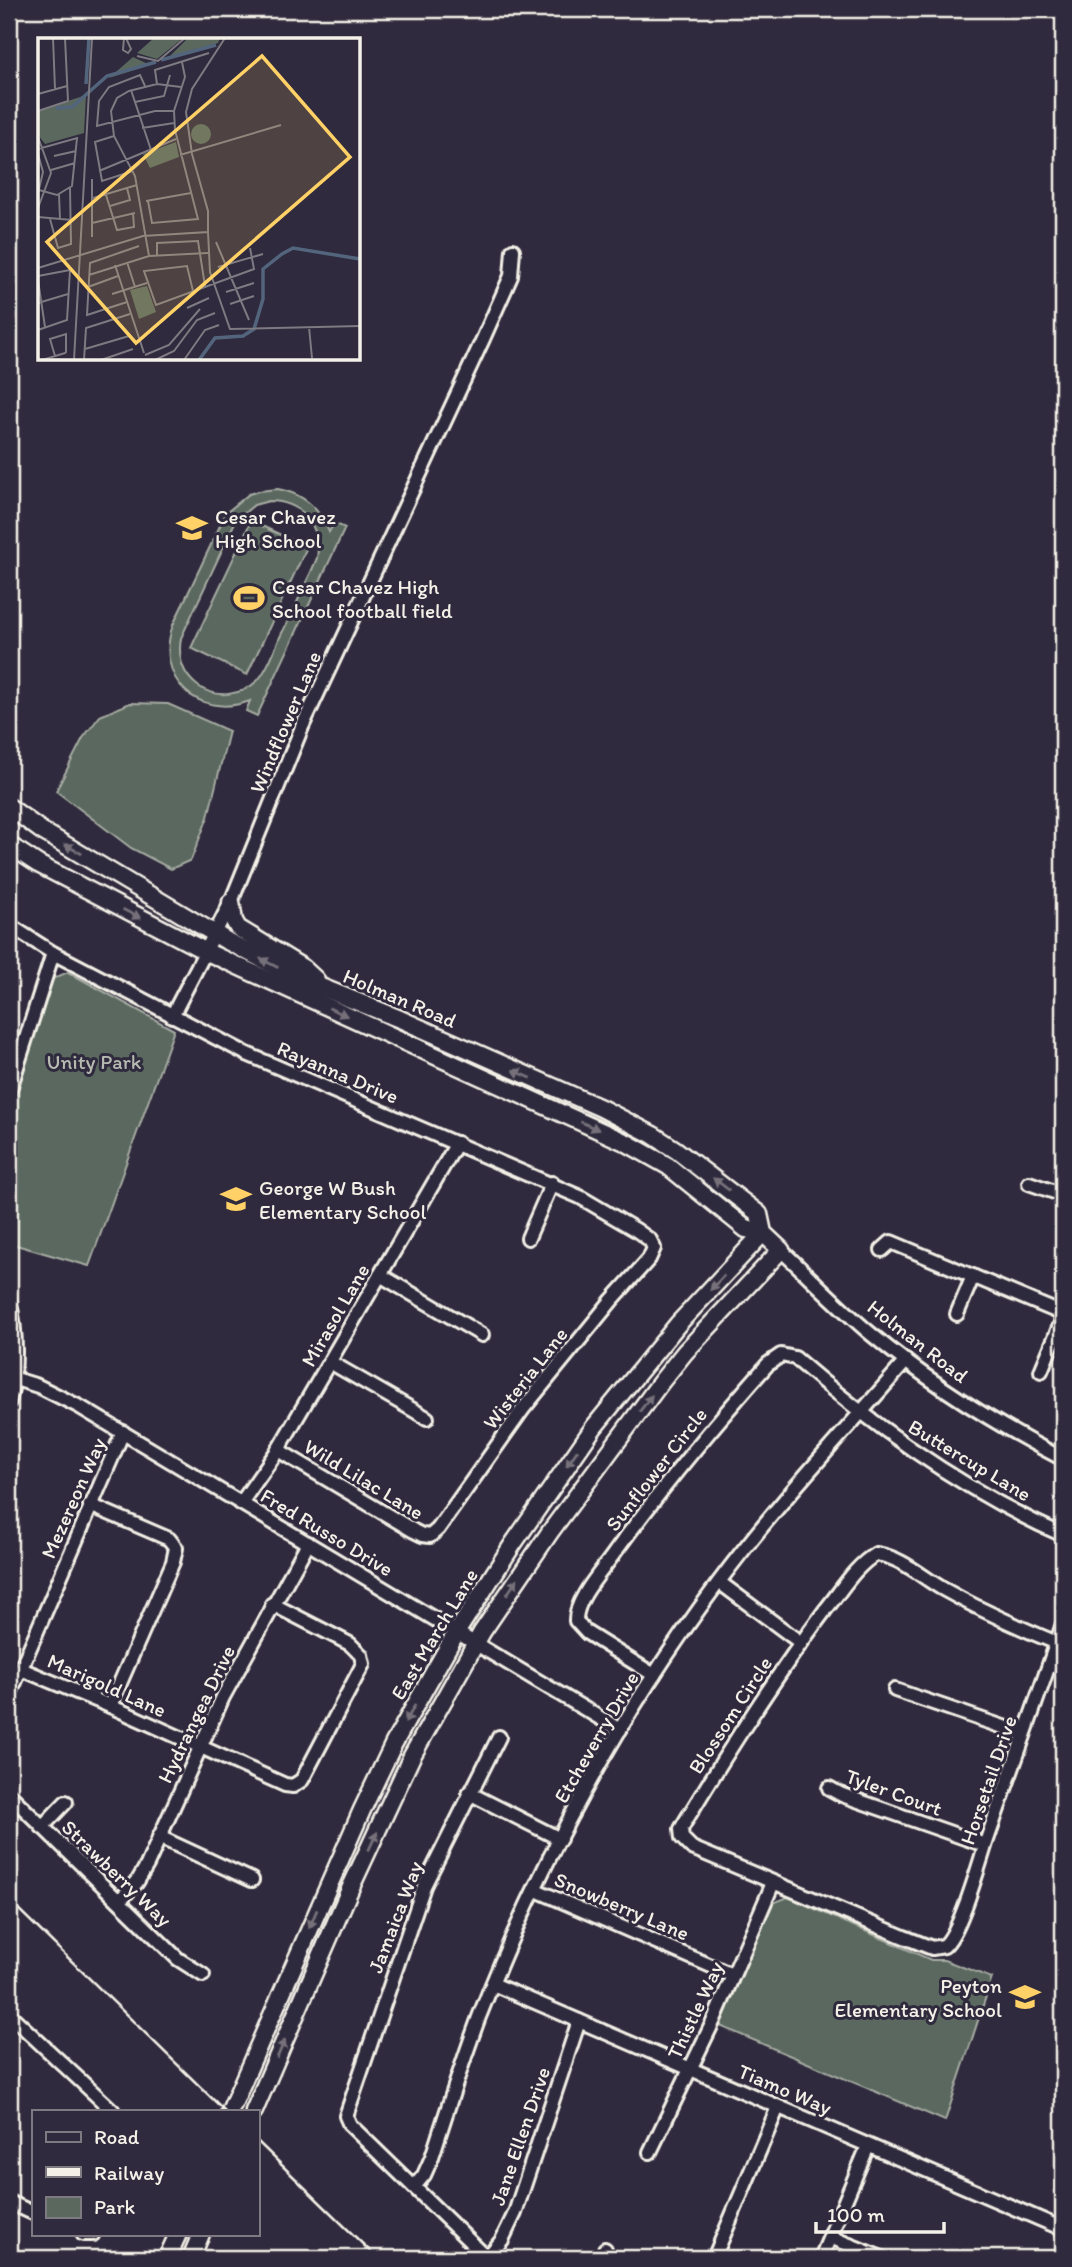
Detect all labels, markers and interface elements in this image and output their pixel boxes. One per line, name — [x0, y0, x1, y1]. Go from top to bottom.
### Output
inset map — [38, 38, 360, 360]
place label: Cesar Chavez High School — [215, 504, 336, 553]
school or university icon: Cesar Chavez High School — [175, 511, 209, 545]
place label: Cesar Chavez High School football field — [272, 574, 453, 623]
sports icon: Cesar Chavez High School football field — [232, 581, 266, 615]
street label: Windflower Lane — [244, 647, 326, 797]
one-way arrow — [63, 843, 82, 855]
one-way arrow — [123, 907, 143, 919]
one-way arrow — [259, 958, 279, 969]
street label: Holman Road — [339, 963, 461, 1033]
one-way arrow — [328, 1006, 348, 1018]
street label: Rayanna Drive — [273, 1035, 403, 1109]
park label: Unity Park — [46, 1049, 142, 1074]
one-way arrow — [512, 1068, 532, 1080]
one-way arrow — [579, 1121, 600, 1132]
place label: George W Bush Elementary School — [259, 1175, 427, 1224]
one-way arrow — [712, 1176, 730, 1191]
school or university icon: George W Bush Elementary School — [219, 1182, 253, 1216]
street label: Mirasol Lane — [296, 1259, 374, 1371]
one-way arrow — [709, 1274, 725, 1291]
street label: Holman Road — [863, 1294, 974, 1388]
street label: Wisteria Lane — [477, 1322, 573, 1434]
one-way arrow — [638, 1394, 653, 1412]
street label: Sunflower Circle — [600, 1402, 712, 1536]
street label: Buttercup Lane — [904, 1414, 1036, 1506]
street label: Wild Lilac Lane — [300, 1433, 428, 1525]
street label: Mezereon Way — [35, 1434, 111, 1562]
one-way arrow — [565, 1449, 579, 1467]
street label: Fred Russo Drive — [256, 1483, 398, 1581]
street label: East March Lane — [385, 1564, 483, 1704]
one-way arrow — [505, 1578, 519, 1596]
street label: Hydrangea Drive — [152, 1641, 240, 1787]
street label: Marigold Lane — [44, 1648, 170, 1722]
street label: Blossom Circle — [683, 1652, 777, 1778]
street label: Etcheverry Drive — [548, 1667, 644, 1807]
one-way arrow — [405, 1704, 416, 1724]
street label: Horsetail Drive — [954, 1712, 1022, 1848]
street label: Tyler Court — [842, 1763, 946, 1821]
street label: Strawberry Way — [57, 1814, 177, 1932]
one-way arrow — [368, 1830, 379, 1851]
street label: Jamaica Way — [362, 1858, 428, 1976]
street label: Snowberry Lane — [551, 1866, 693, 1946]
one-way arrow — [307, 1909, 319, 1929]
street label: Thistle Way — [661, 1957, 729, 2063]
place label: Peyton Elementary School — [835, 1973, 1002, 2022]
school or university icon: Peyton Elementary School — [1008, 1980, 1042, 2014]
one-way arrow — [276, 2038, 287, 2059]
street label: Tiamo Way — [734, 2058, 836, 2120]
street label: Jane Ellen Drive — [485, 2064, 555, 2208]
legend — [32, 2110, 259, 2236]
text: Road — [94, 2124, 140, 2149]
text: Railway — [94, 2160, 164, 2185]
scale bar — [816, 2190, 944, 2234]
text: Park — [94, 2194, 136, 2219]
text: 100 m — [827, 2202, 885, 2227]

